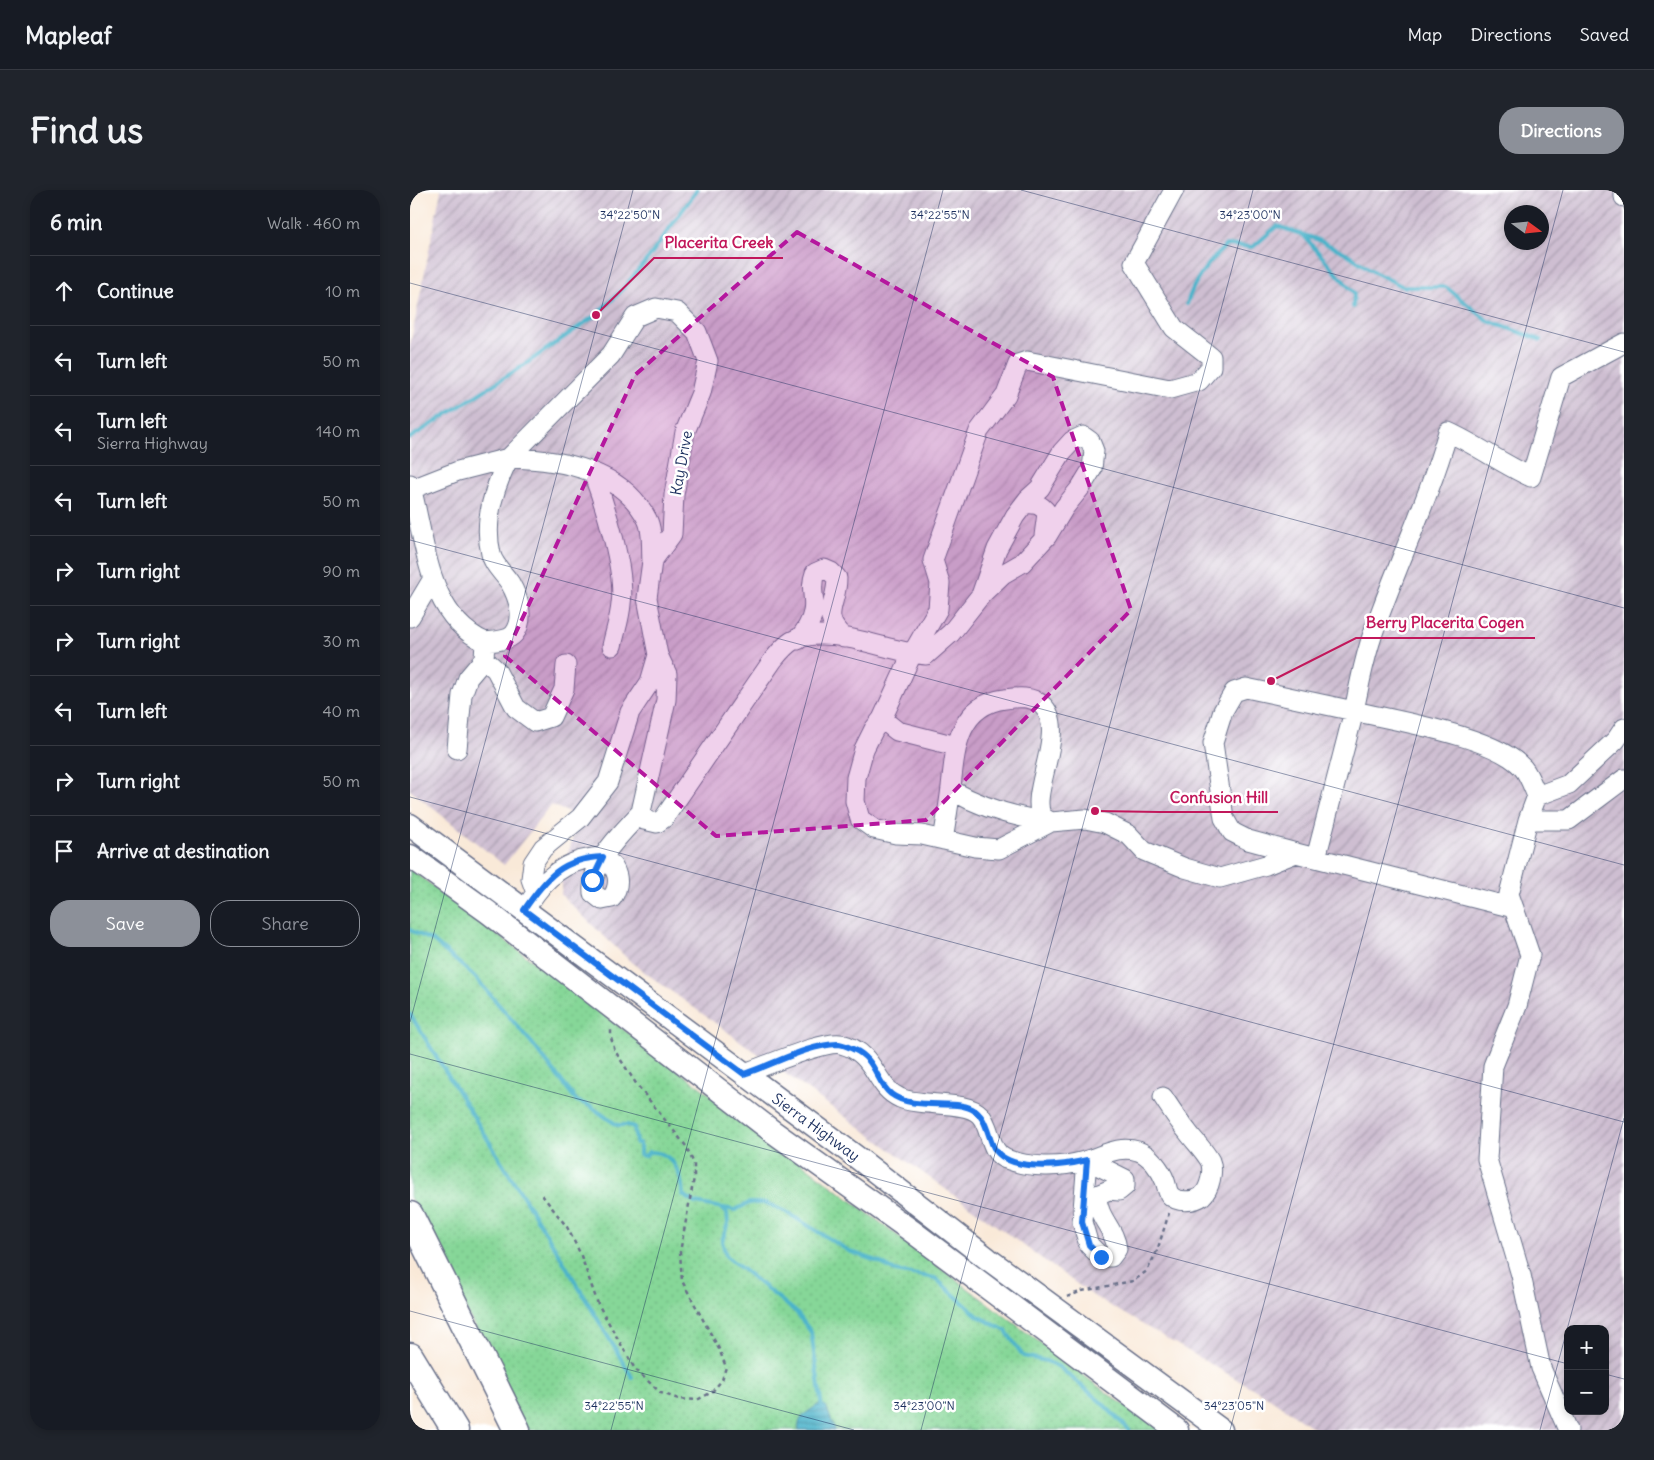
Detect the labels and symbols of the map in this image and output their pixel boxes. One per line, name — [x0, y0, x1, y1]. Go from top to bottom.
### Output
north arrow — [1504, 205, 1549, 250]
text: 34°22'50"N — [600, 207, 660, 222]
text: 34°22'55"N — [910, 207, 970, 222]
text: 34°23'00"N — [1219, 207, 1281, 222]
callout: Placerita Creek — [654, 227, 783, 258]
text: Placerita Creek — [664, 232, 774, 252]
street label: Kay Drive — [666, 429, 696, 497]
callout: Berry Placerita Cogen — [1356, 607, 1535, 638]
text: Berry Placerita Cogen — [1366, 612, 1524, 633]
callout: Confusion Hill — [1160, 781, 1278, 812]
text: Confusion Hill — [1170, 787, 1268, 807]
route start — [581, 869, 604, 892]
street label: Sierra Highway — [768, 1089, 864, 1165]
route end — [1090, 1246, 1113, 1269]
text: 34°22'55"N — [584, 1398, 644, 1413]
text: 34°23'00"N — [893, 1398, 955, 1413]
text: 34°23'05"N — [1204, 1398, 1264, 1413]

